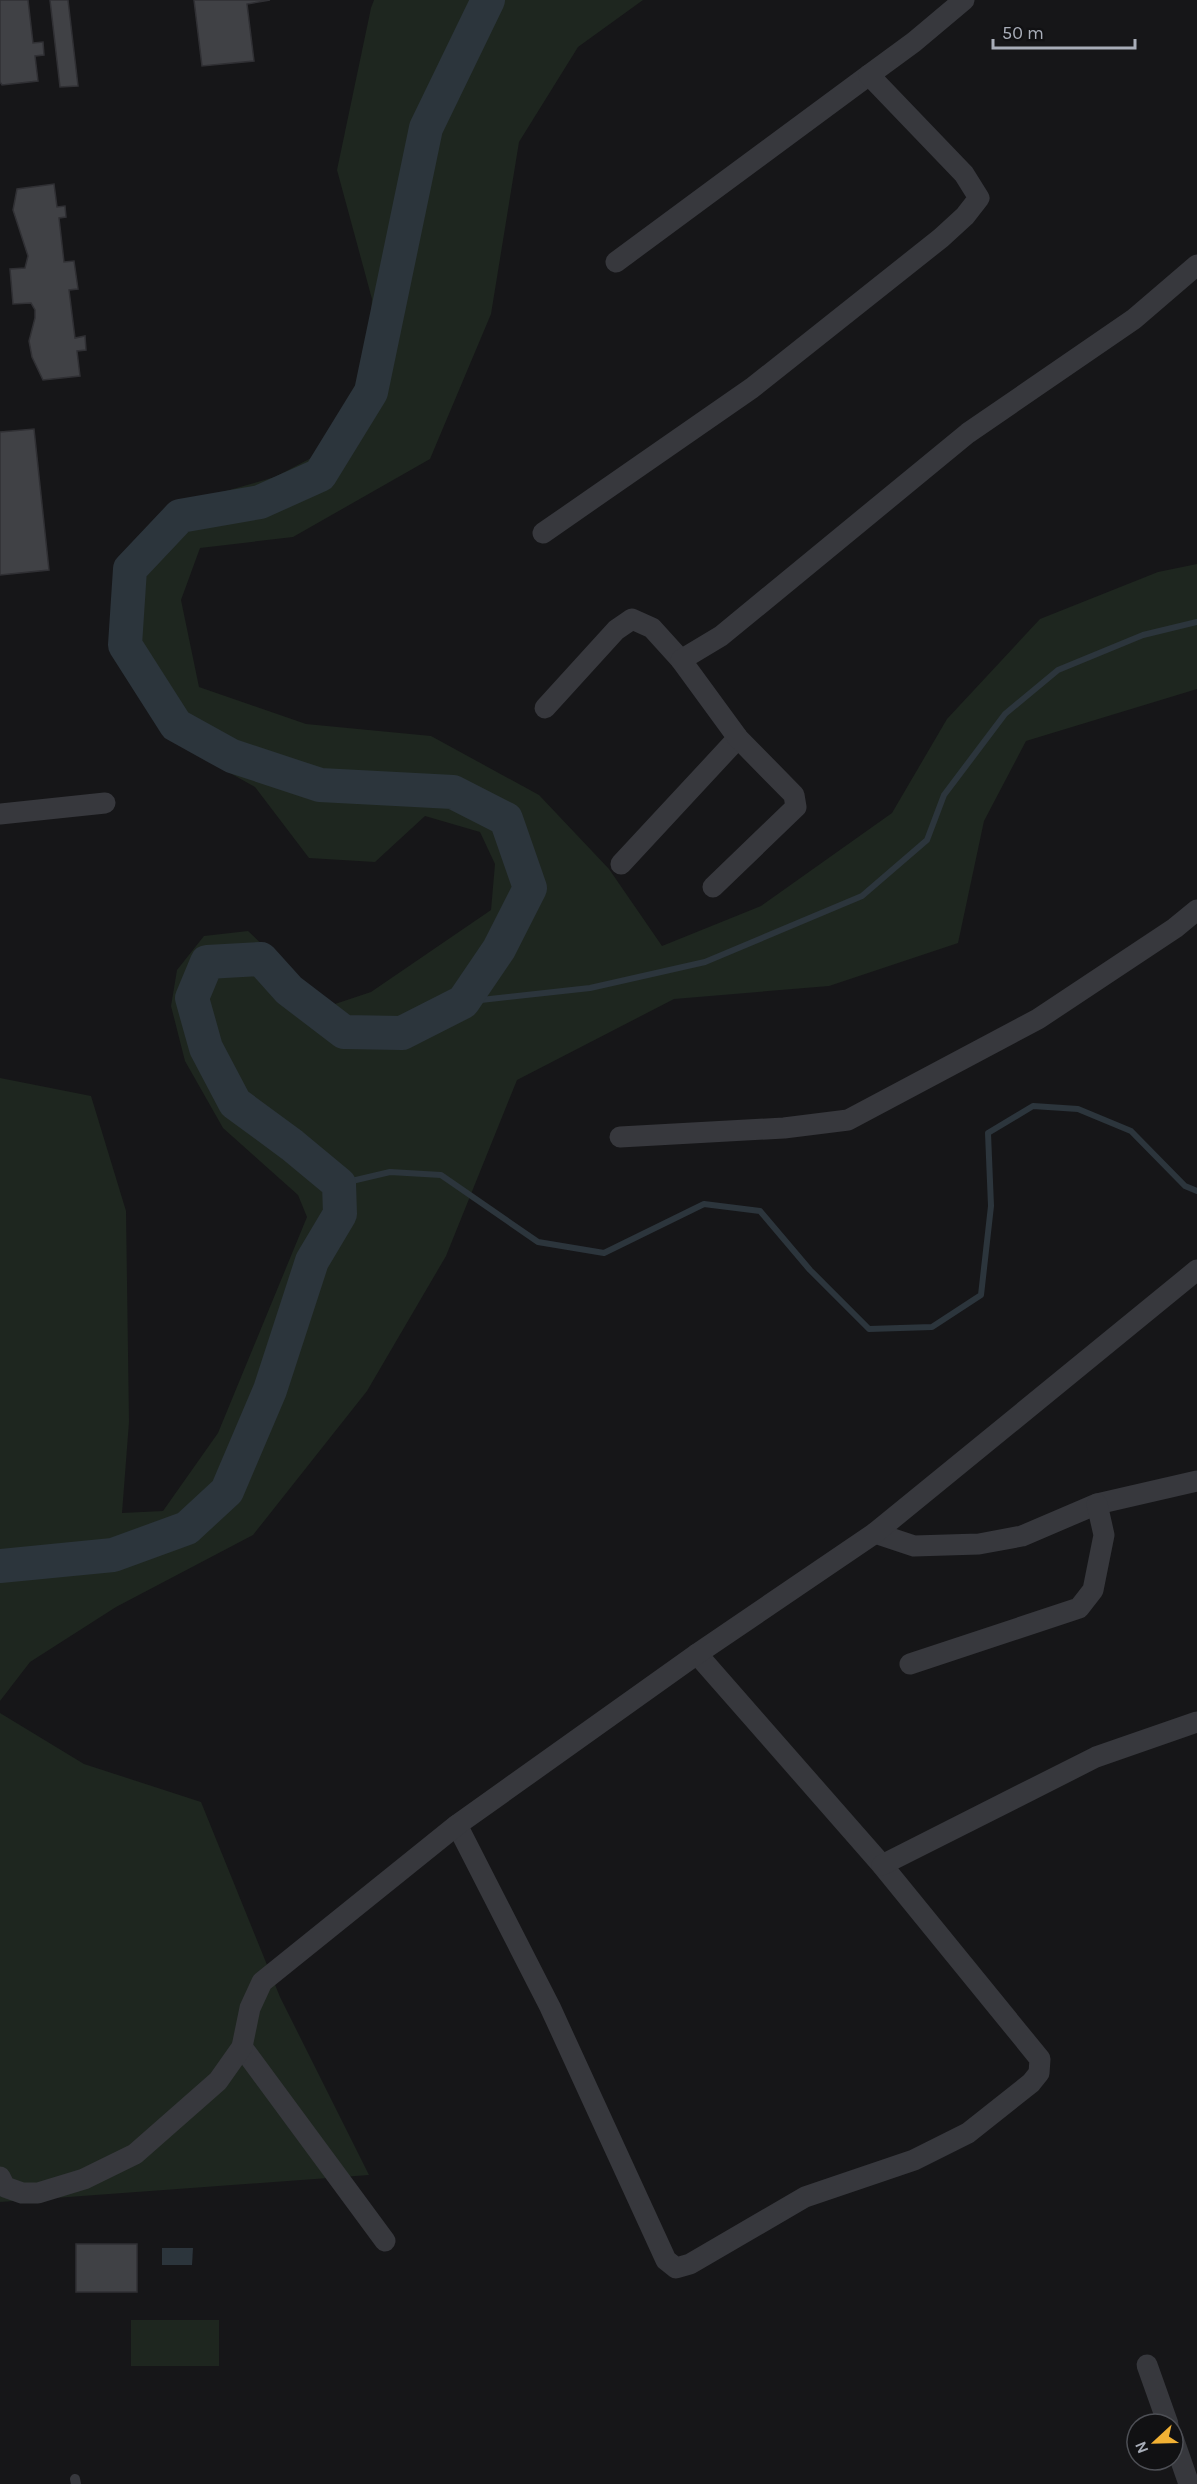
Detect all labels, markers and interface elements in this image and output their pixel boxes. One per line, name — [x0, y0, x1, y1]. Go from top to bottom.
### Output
scale bar — [993, 12, 1136, 50]
text: 50 m — [1002, 22, 1044, 44]
north arrow — [1125, 2412, 1185, 2472]
text: N — [1131, 2439, 1153, 2456]

